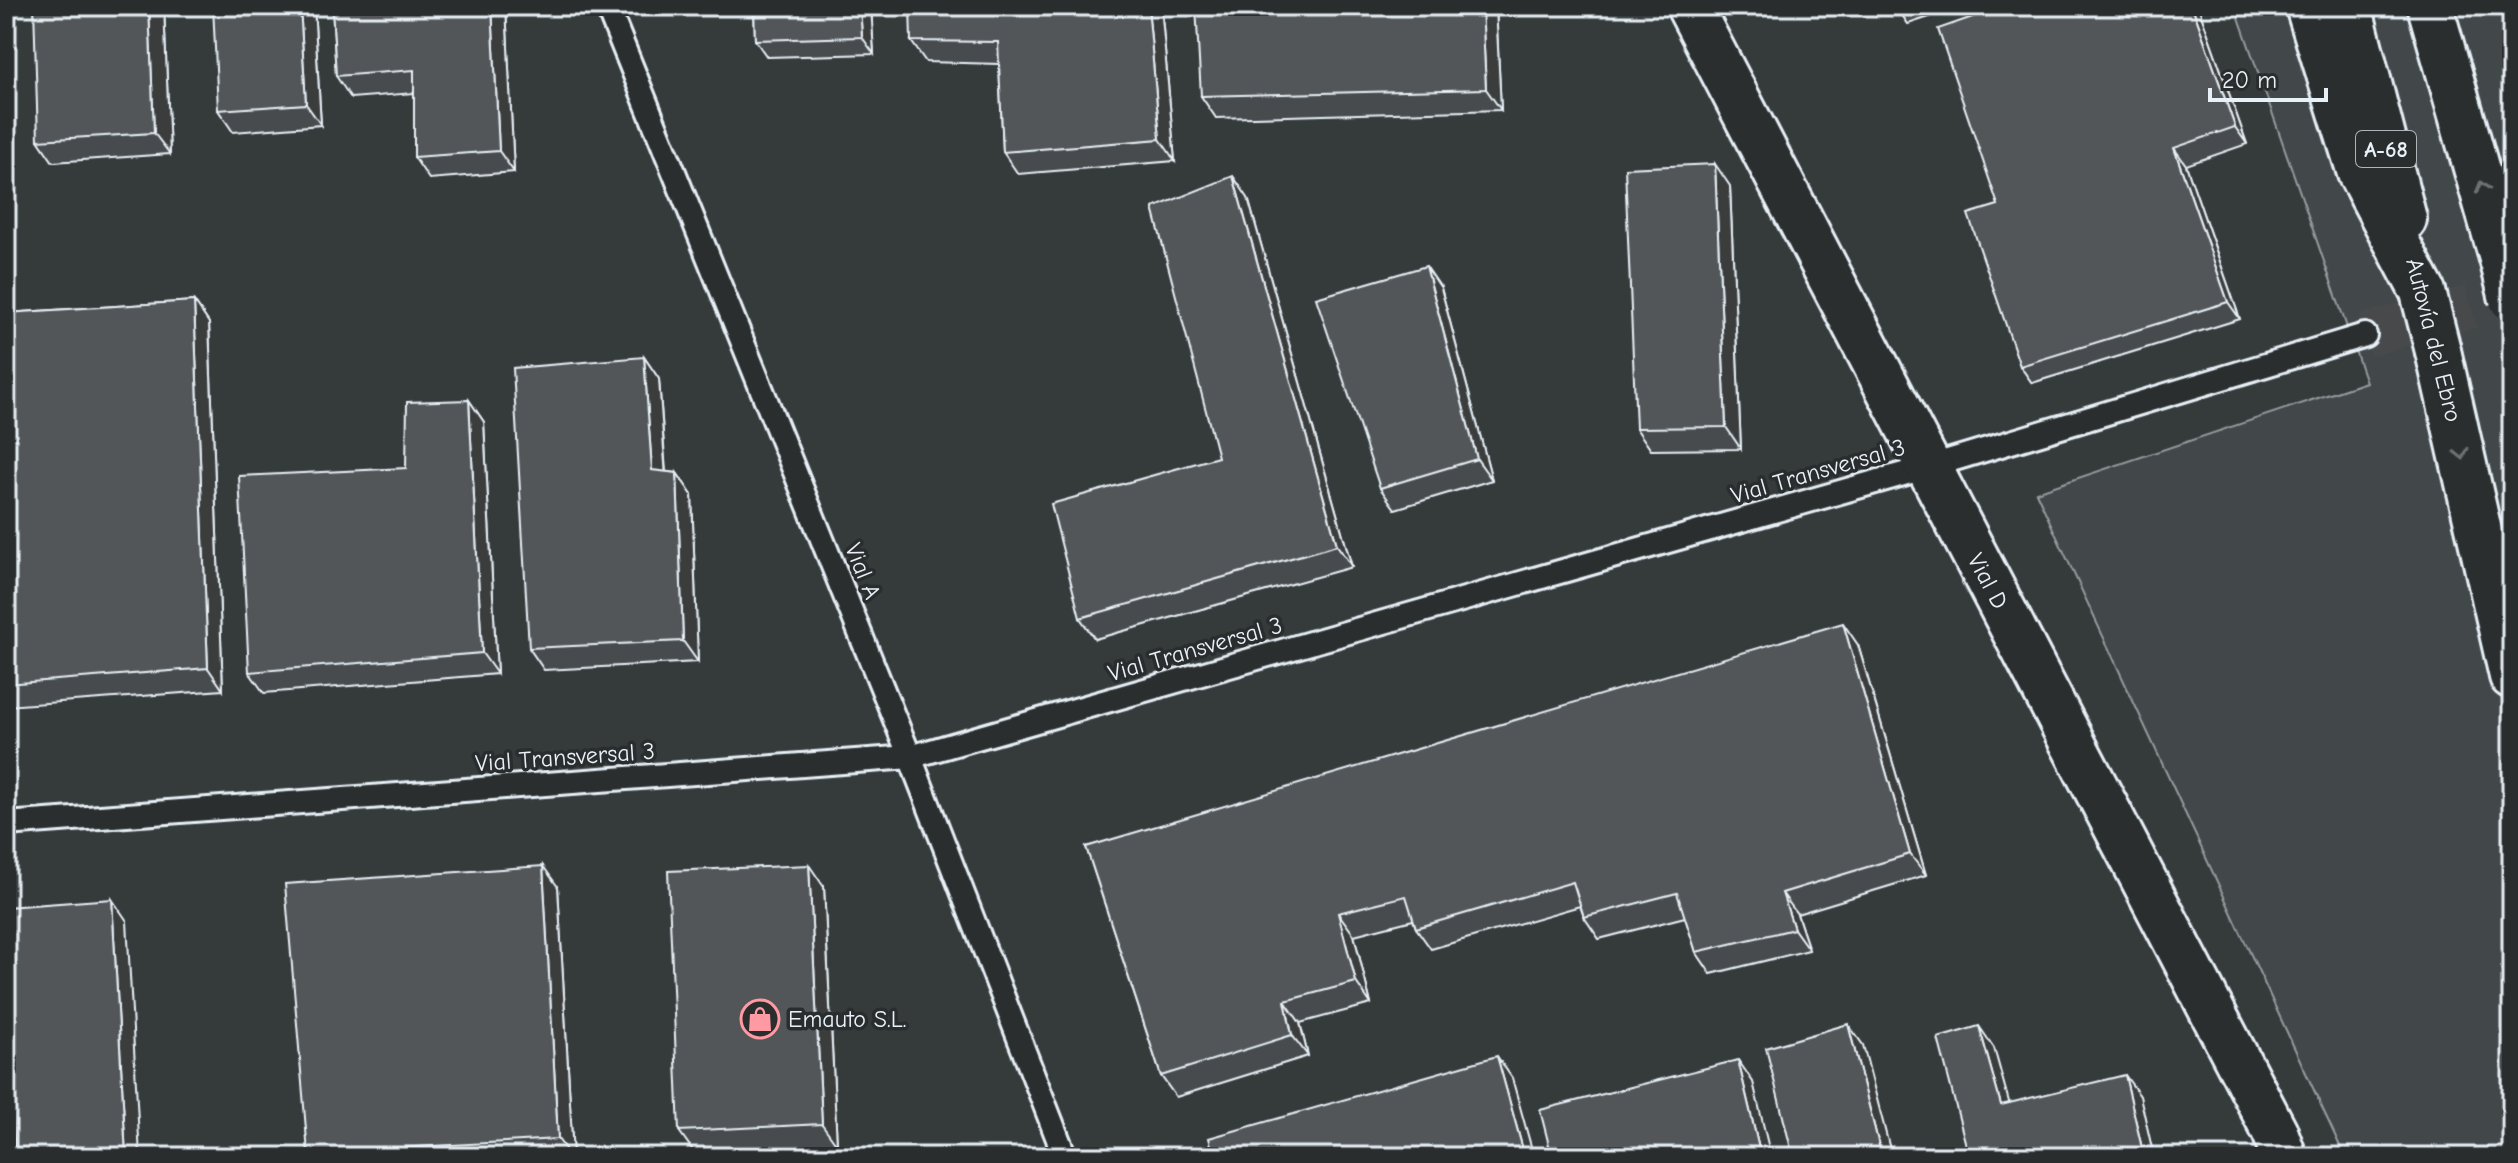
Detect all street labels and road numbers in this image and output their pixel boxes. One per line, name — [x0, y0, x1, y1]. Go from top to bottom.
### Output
road number: A-68 — [2356, 131, 2416, 167]
street label: Autovía del Ebro — [2400, 255, 2468, 425]
street label: Vial Transversal 3 — [1728, 433, 1908, 509]
street label: Vial A — [839, 539, 887, 603]
street label: Vial D — [1962, 548, 2014, 614]
street label: Vial Transversal 3 — [1105, 611, 1285, 687]
street label: Vial Transversal 3 — [474, 737, 656, 777]

